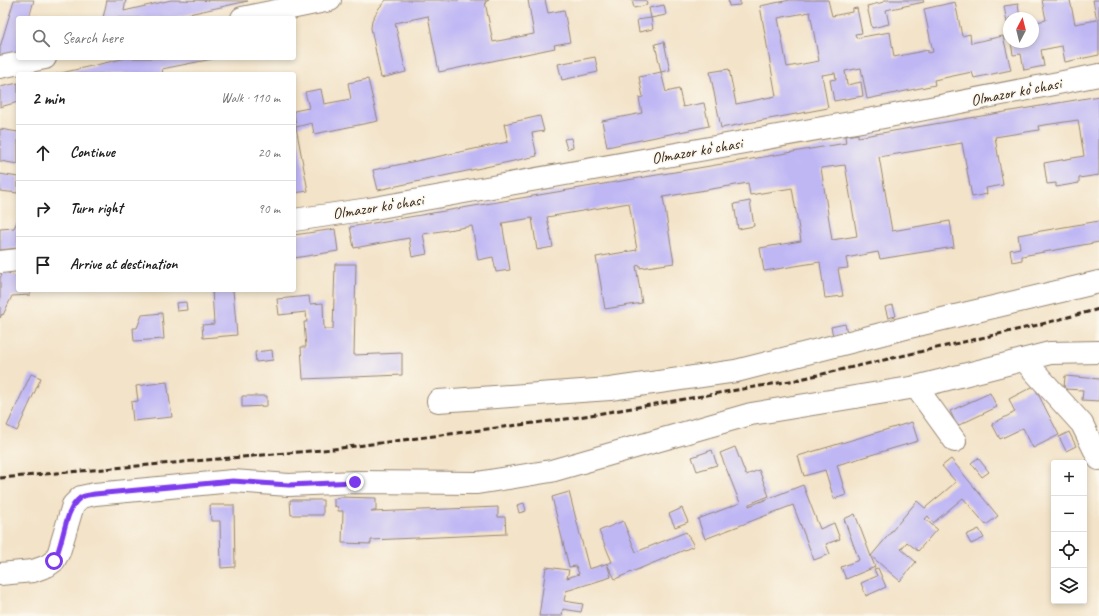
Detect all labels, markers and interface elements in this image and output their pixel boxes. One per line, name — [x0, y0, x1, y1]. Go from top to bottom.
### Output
north arrow — [1003, 12, 1039, 48]
search box — [16, 16, 296, 60]
icon: search — [30, 27, 52, 49]
text: Search here — [62, 29, 123, 48]
street label: Olmazor koʻchasi — [969, 73, 1065, 111]
text: 2 min — [32, 88, 65, 109]
text: Walk · 110 m — [221, 90, 280, 106]
street label: Olmazor koʻchasi — [650, 133, 746, 169]
icon: ahead — [32, 142, 54, 164]
text: Continue — [70, 143, 115, 162]
text: 20 m — [258, 145, 280, 161]
street label: Olmazor koʻchasi — [331, 190, 427, 224]
icon: right — [32, 198, 54, 220]
text: Turn right — [70, 199, 123, 218]
text: 90 m — [258, 201, 280, 217]
icon: arrive — [32, 254, 54, 276]
text: Arrive at destination — [70, 255, 177, 274]
map controls — [1051, 460, 1087, 604]
button: + — [1051, 460, 1087, 496]
route end — [346, 473, 364, 491]
button: − — [1051, 496, 1087, 532]
button: locate — [1051, 532, 1087, 568]
route start — [45, 552, 63, 570]
button: layers — [1051, 568, 1087, 604]

